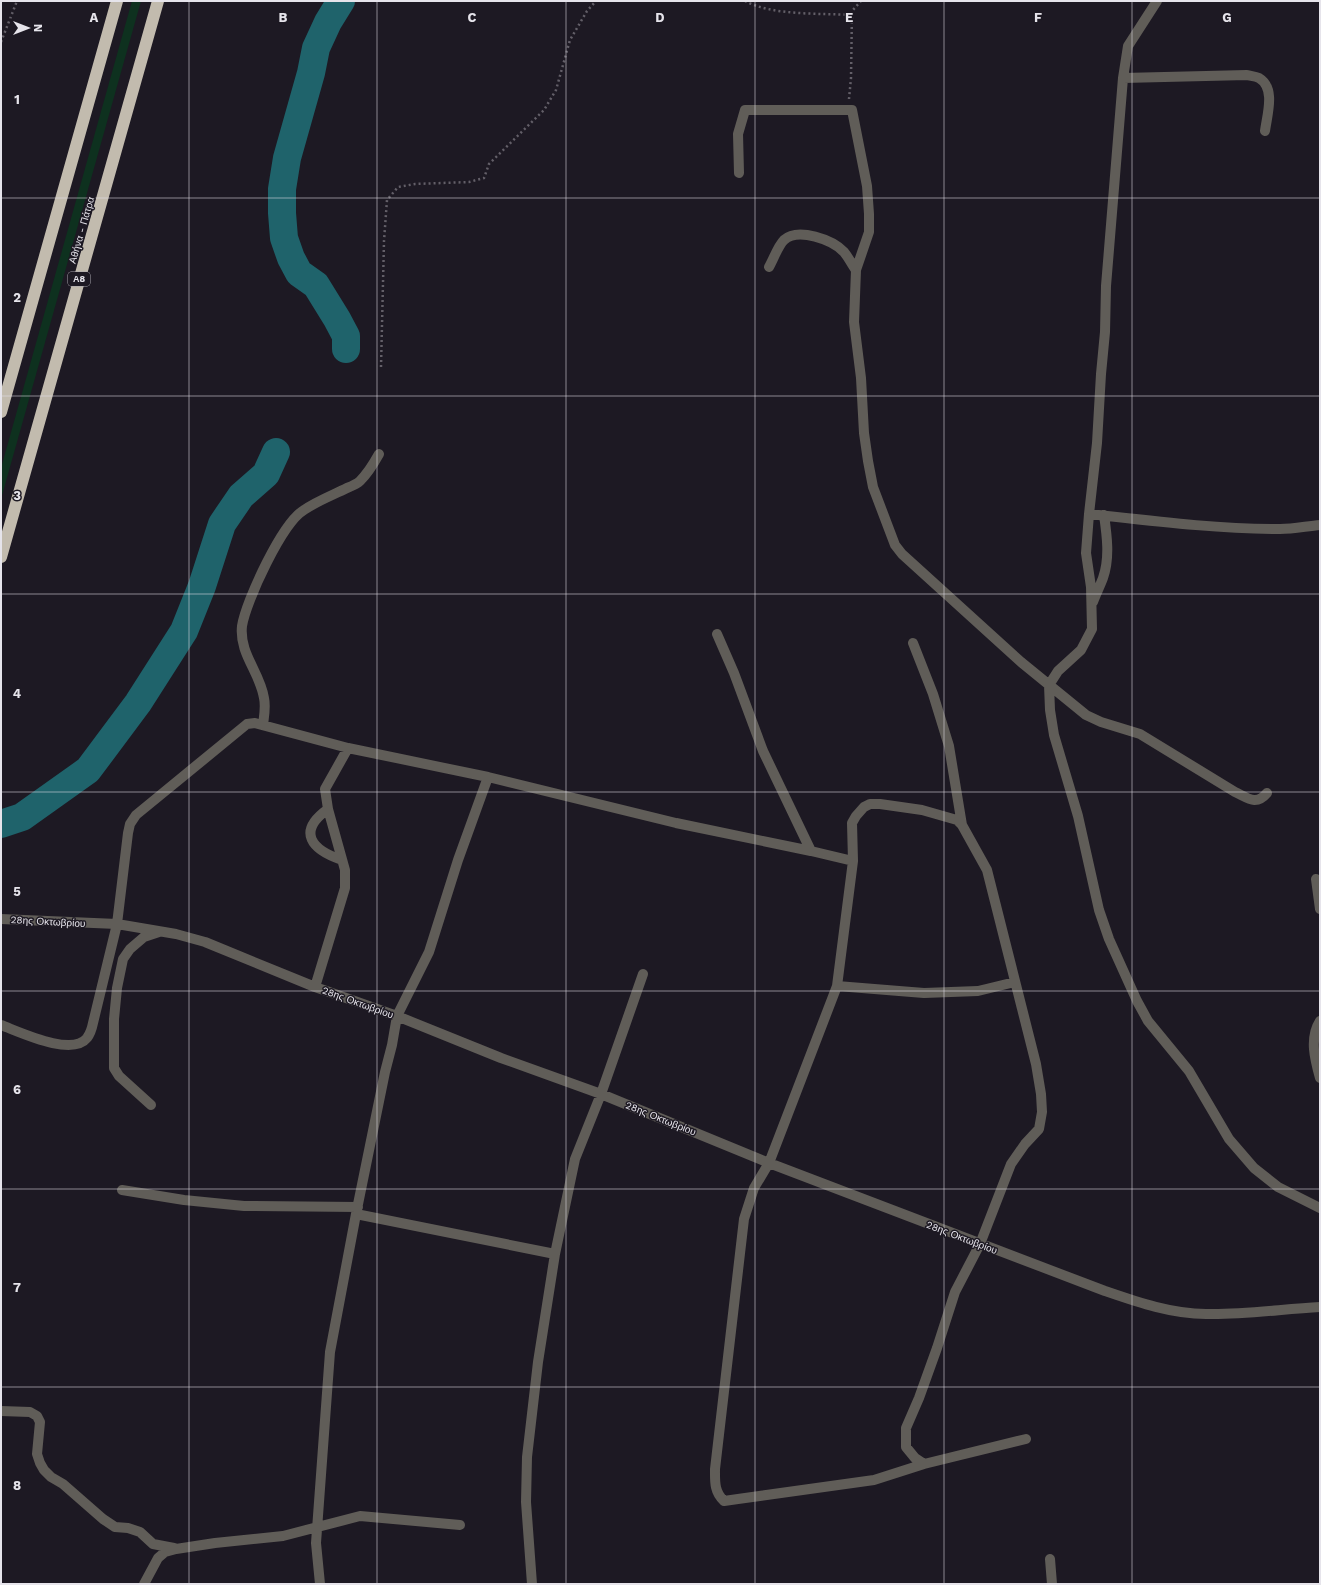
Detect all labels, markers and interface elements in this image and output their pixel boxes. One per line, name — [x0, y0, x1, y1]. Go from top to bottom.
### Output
north arrow — [8, 8, 48, 48]
text: A — [90, 10, 99, 25]
text: B — [279, 10, 288, 25]
text: C — [468, 10, 477, 25]
text: D — [655, 10, 665, 25]
text: E — [845, 10, 853, 25]
text: F — [1034, 10, 1042, 25]
text: G — [1222, 10, 1232, 25]
text: N — [31, 24, 44, 32]
text: 1 — [14, 92, 20, 107]
street label: Αθήνα - Πάτρα — [67, 195, 96, 265]
road number: Α8 — [68, 272, 90, 286]
text: 2 — [13, 290, 21, 305]
text: 3 — [13, 488, 21, 503]
text: 4 — [13, 686, 22, 701]
text: 5 — [13, 884, 21, 899]
street label: 28ης Οκτωβρίου — [10, 914, 86, 929]
street label: 28ης Οκτωβρίου — [321, 984, 395, 1020]
text: 6 — [13, 1082, 21, 1097]
street label: 28ης Οκτωβρίου — [624, 1099, 698, 1138]
street label: 28ης Οκτωβρίου — [925, 1219, 999, 1256]
text: 7 — [13, 1280, 21, 1295]
text: 8 — [13, 1478, 21, 1493]

